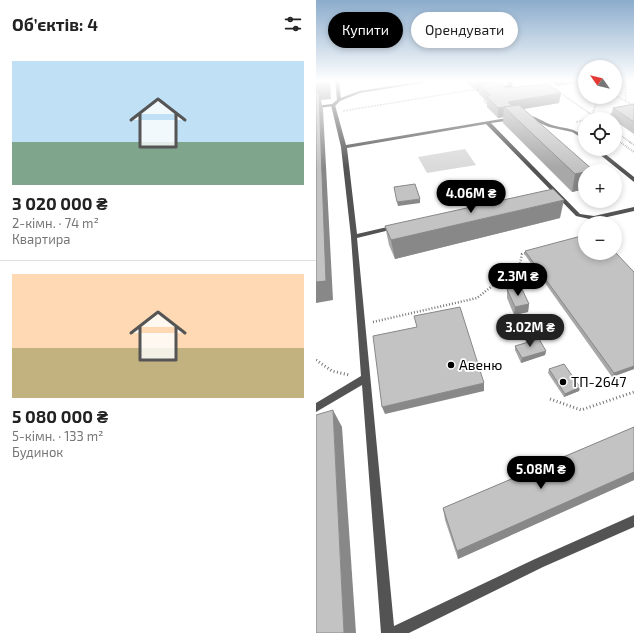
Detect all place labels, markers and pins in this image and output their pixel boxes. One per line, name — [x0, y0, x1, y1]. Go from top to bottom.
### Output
pin: 4.06M ₴ — [434, 180, 508, 214]
pin: 2.3M ₴ — [485, 263, 551, 297]
pin: 3.02M ₴ — [493, 314, 567, 348]
place label: Авеню — [459, 356, 502, 373]
marker: Авеню — [446, 360, 456, 370]
place label: ТП-2647 — [571, 373, 626, 390]
marker: ТП-2647 — [558, 377, 568, 387]
pin: 5.08M ₴ — [504, 456, 578, 490]

